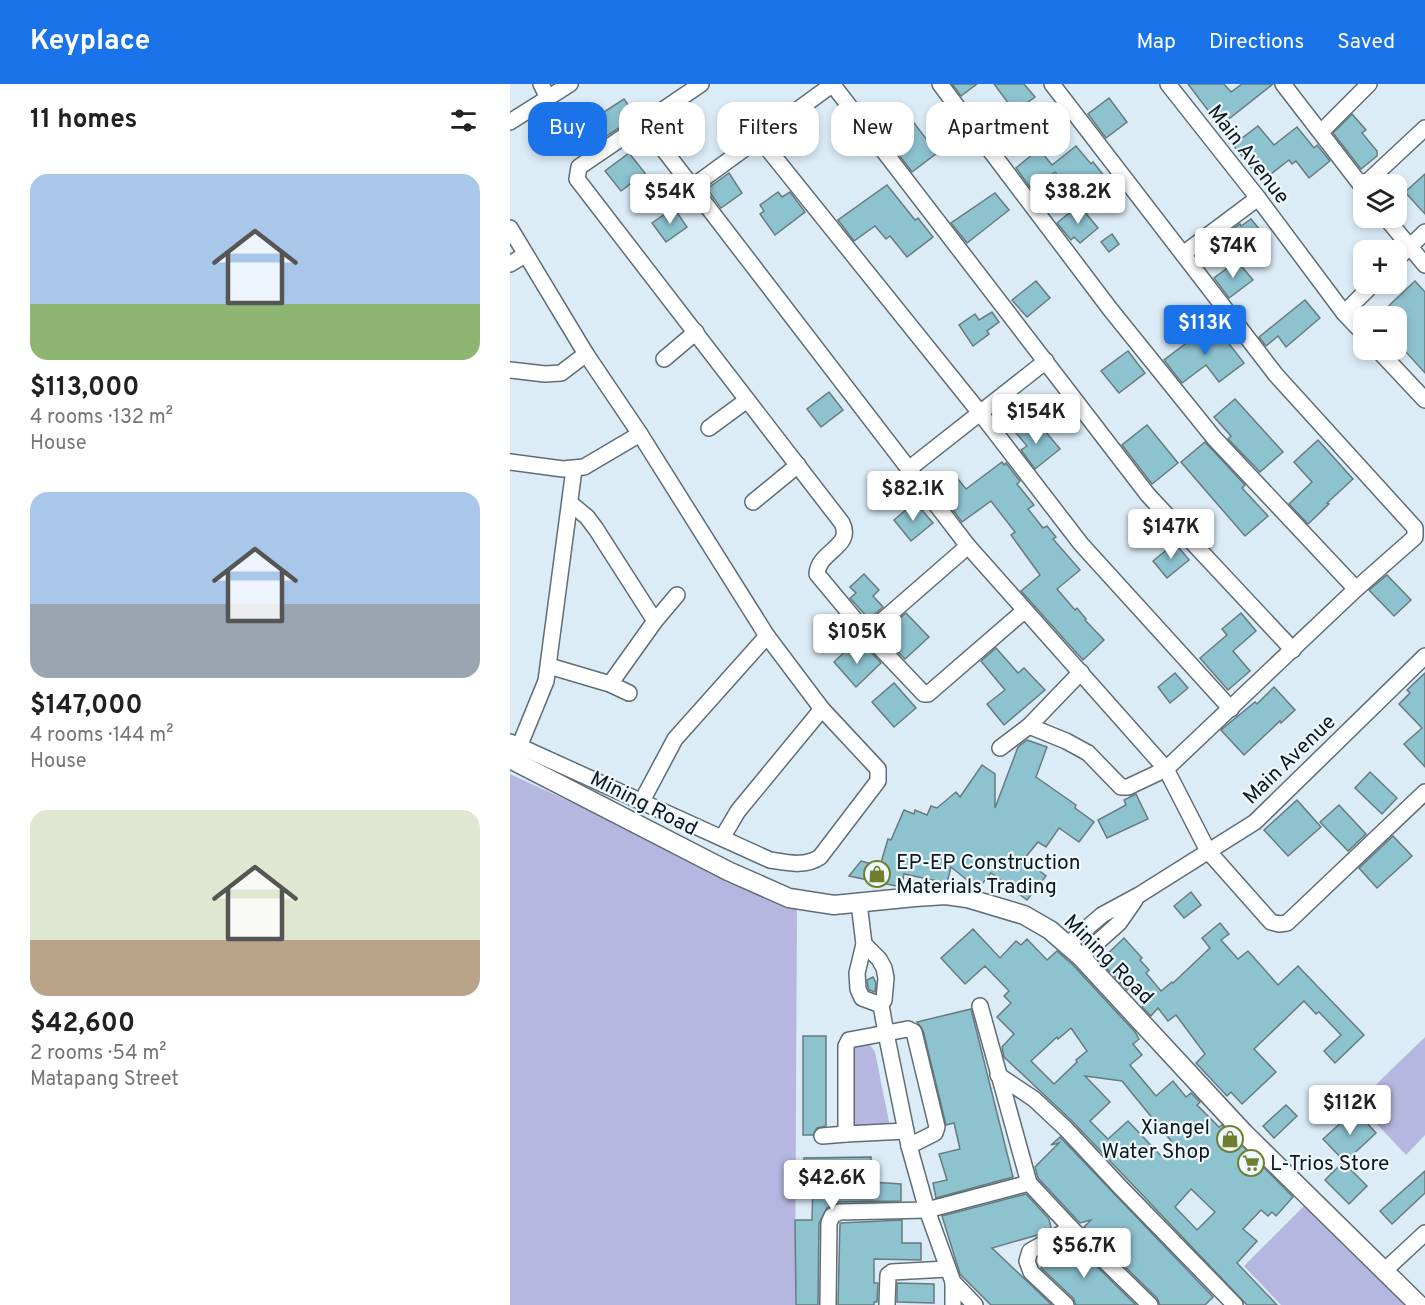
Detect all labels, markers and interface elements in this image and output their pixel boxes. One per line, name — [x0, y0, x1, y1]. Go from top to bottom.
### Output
text: Keyplace — [30, 24, 150, 60]
text: Map — [1136, 29, 1176, 56]
text: Directions — [1209, 29, 1304, 56]
text: Saved — [1337, 29, 1395, 56]
street label: Main Avenue — [1201, 100, 1295, 210]
chip: Buy — [528, 102, 607, 156]
chip: Rent — [619, 102, 705, 156]
chip: Filters — [717, 102, 819, 156]
chip: New — [831, 102, 914, 156]
chip: Apartment — [926, 102, 1070, 156]
text: 11 homes — [30, 104, 137, 137]
icon: filters — [447, 104, 480, 137]
pin: $54K — [634, 174, 706, 225]
pin: $38.2K — [1029, 174, 1127, 225]
map controls — [1353, 174, 1407, 360]
button: layers — [1353, 174, 1407, 228]
text: $54K — [644, 180, 696, 206]
text: $38.2K — [1044, 180, 1112, 206]
icon: home — [201, 213, 309, 321]
pin: $74K — [1197, 228, 1269, 279]
text: $74K — [1209, 234, 1257, 260]
button: + — [1353, 240, 1407, 294]
pin: $113K — [1163, 305, 1247, 356]
button: − — [1353, 306, 1407, 360]
text: $113K — [1178, 311, 1232, 337]
text: $113,000 — [30, 372, 139, 405]
pin: $154K — [994, 394, 1078, 445]
text: $154K — [1006, 400, 1066, 426]
text: 4 rooms · 132 m² — [30, 405, 173, 431]
text: House — [30, 431, 86, 457]
pin: $82.1K — [864, 471, 962, 522]
text: $82.1K — [881, 477, 945, 503]
pin: $147K — [1129, 509, 1213, 560]
text: $147K — [1142, 515, 1200, 541]
icon: home — [201, 531, 309, 639]
pin: $105K — [815, 614, 899, 665]
text: $105K — [827, 620, 887, 646]
text: $147,000 — [30, 690, 143, 723]
street label: Main Avenue — [1238, 709, 1342, 811]
text: 4 rooms · 144 m² — [30, 723, 173, 749]
text: House — [30, 749, 86, 775]
street label: Mining Road — [585, 766, 702, 843]
icon: home — [201, 849, 309, 957]
place label: EP-EP Construction Materials Trading — [896, 850, 1081, 901]
shop icon: EP-EP Construction Materials Trading — [862, 859, 892, 889]
street label: Mining Road — [1057, 909, 1159, 1011]
text: $42,600 — [30, 1008, 135, 1041]
text: 2 rooms · 54 m² — [30, 1041, 167, 1067]
text: Matapang Street — [30, 1067, 179, 1093]
pin: $112K — [1308, 1085, 1392, 1136]
text: $112K — [1323, 1091, 1377, 1117]
place label: Xiangel Water Shop — [1102, 1115, 1210, 1166]
shop icon: Xiangel Water Shop — [1215, 1124, 1245, 1154]
supermarket icon: L-Trios Store — [1236, 1148, 1266, 1178]
place label: L-Trios Store — [1270, 1151, 1389, 1178]
pin: $42.6K — [783, 1160, 881, 1211]
text: $42.6K — [798, 1166, 866, 1192]
pin: $56.7K — [1035, 1228, 1133, 1279]
text: $56.7K — [1052, 1234, 1116, 1260]

